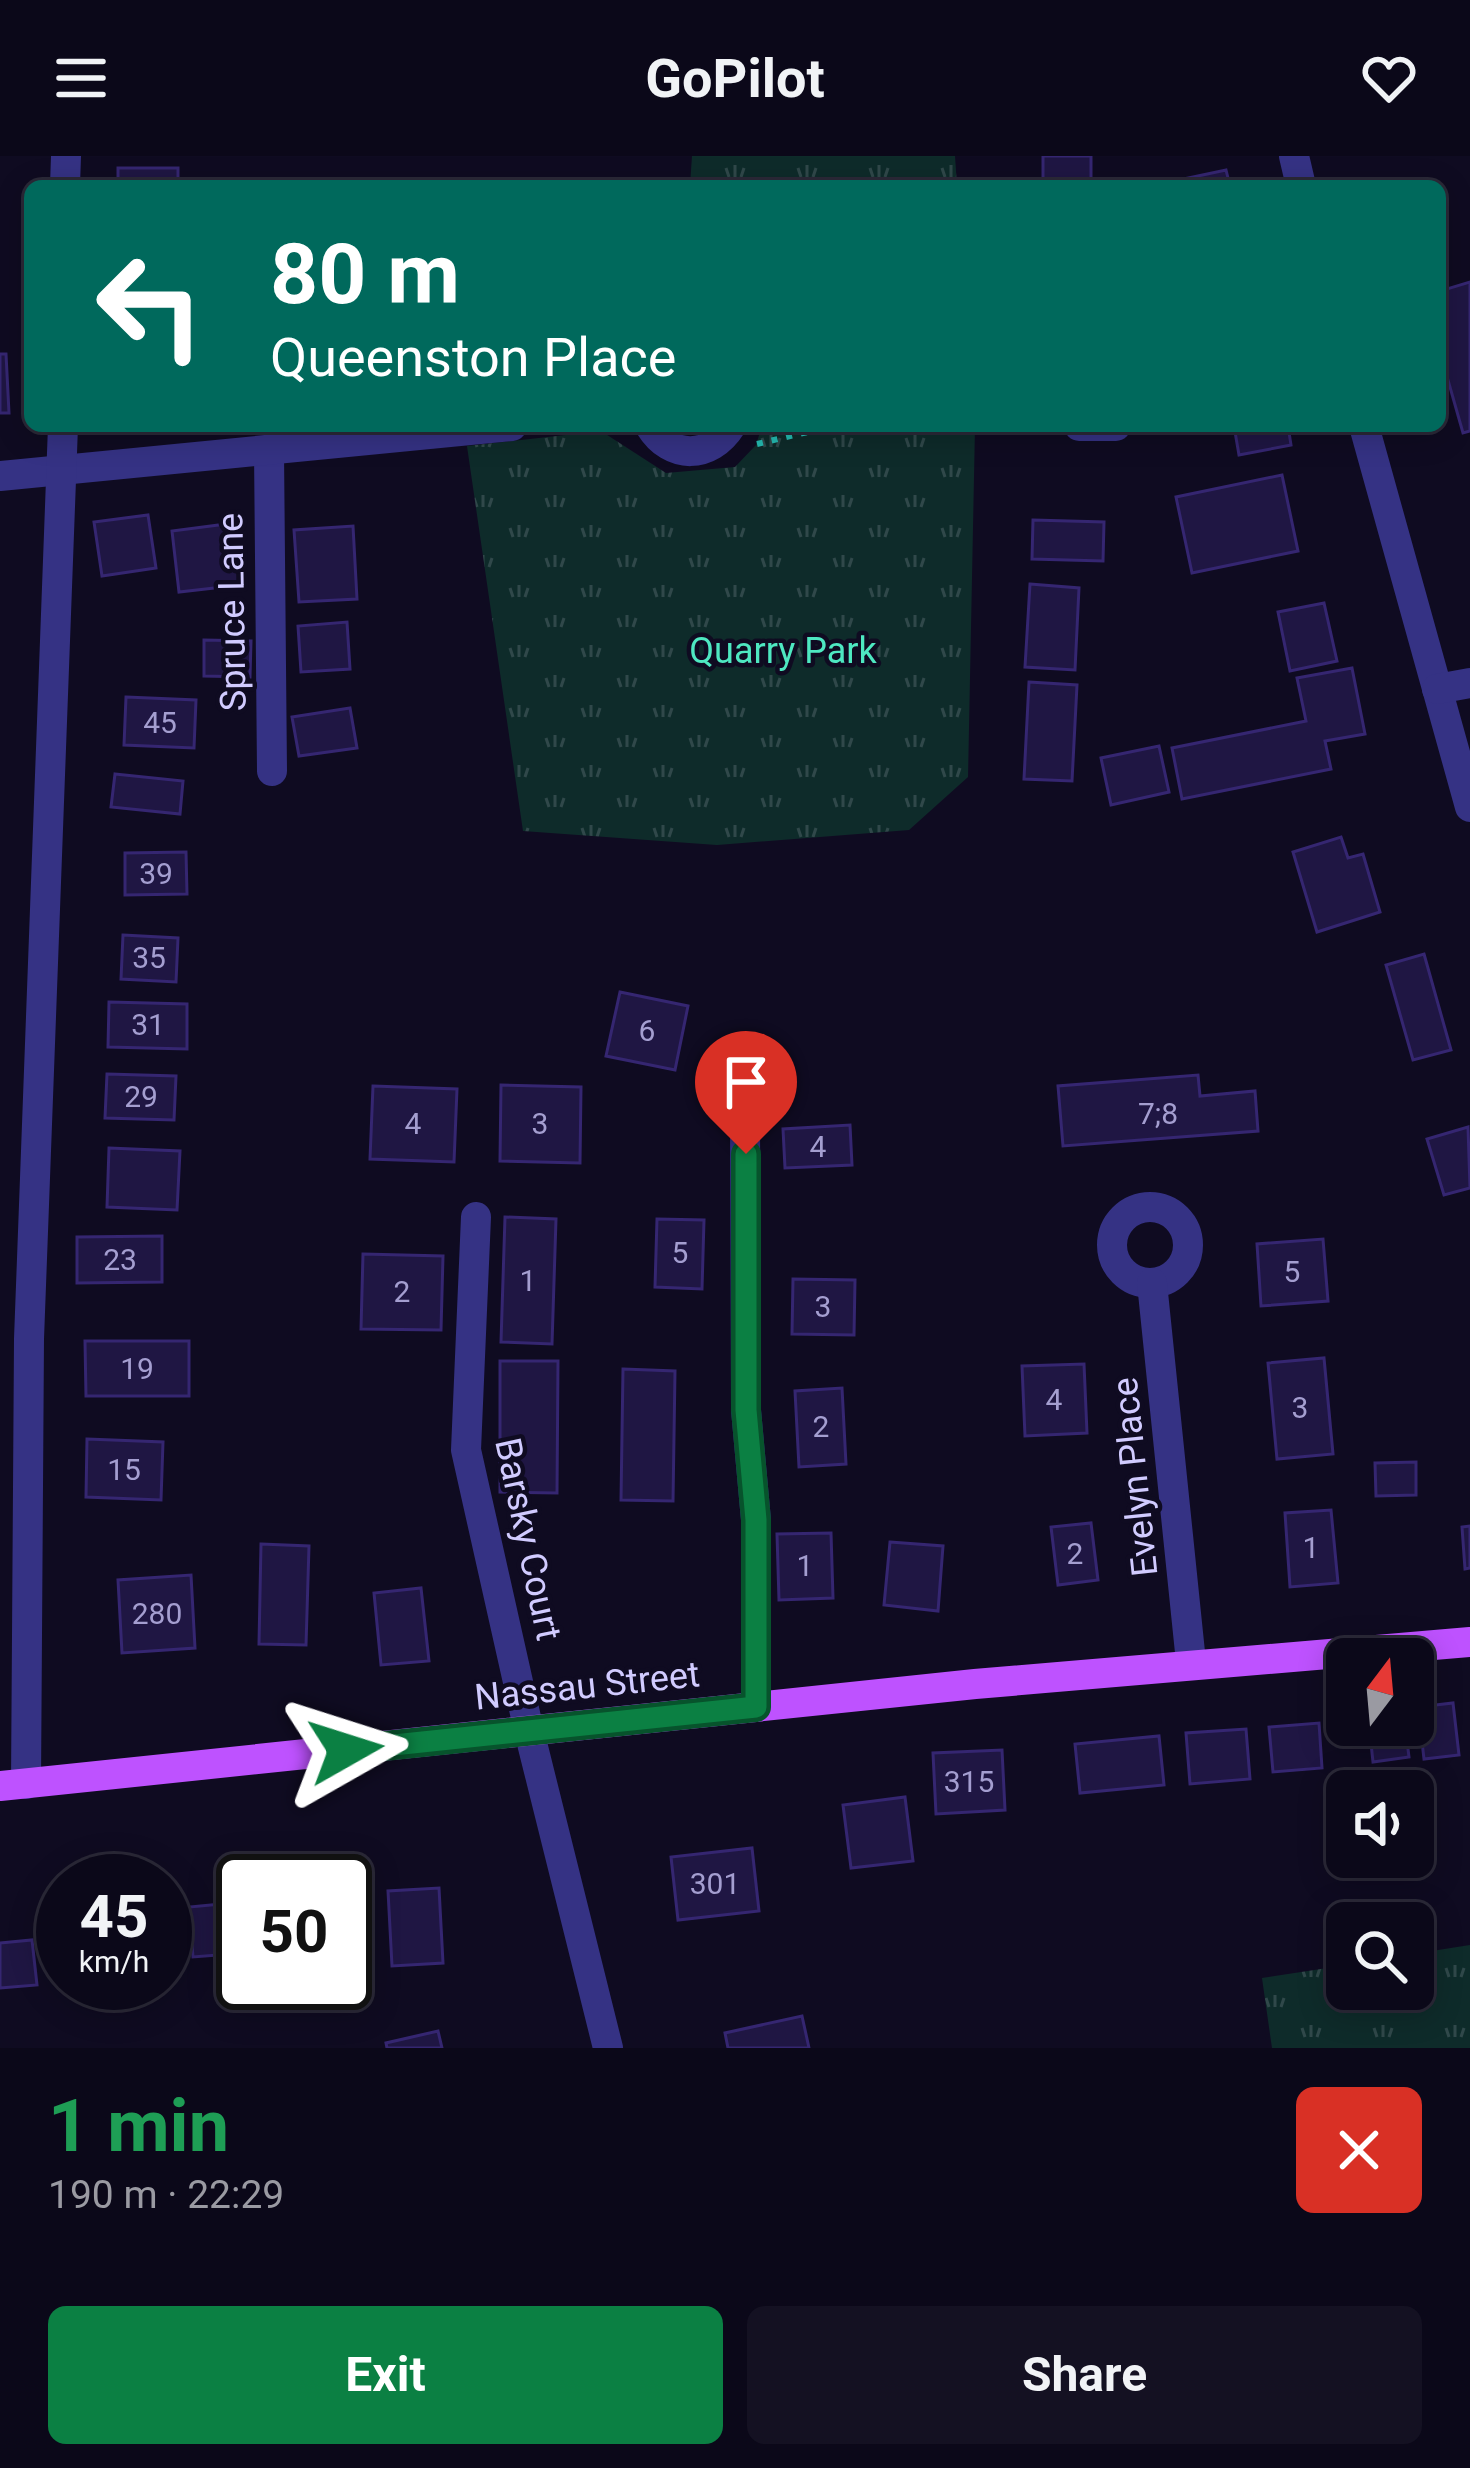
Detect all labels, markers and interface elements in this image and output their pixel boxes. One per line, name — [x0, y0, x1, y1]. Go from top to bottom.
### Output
icon: menu — [48, 45, 114, 111]
icon: heart — [1356, 45, 1422, 111]
text: GoPilot — [645, 47, 825, 110]
text: 80 m — [270, 225, 460, 324]
icon: left — [72, 228, 228, 384]
text: Queenston Place — [270, 326, 677, 389]
street label: Spruce Lane — [209, 512, 255, 712]
park label: Quarry Park — [689, 630, 877, 672]
house number: 45 — [143, 705, 177, 740]
house number: 39 — [139, 856, 173, 891]
house number: 35 — [132, 940, 166, 975]
house number: 31 — [131, 1007, 165, 1042]
house number: 6 — [639, 1013, 655, 1048]
pin — [695, 1031, 797, 1154]
icon: arrive — [713, 1049, 779, 1115]
house number: 29 — [124, 1079, 158, 1114]
house number: 7;8 — [1138, 1096, 1178, 1131]
house number: 4 — [405, 1106, 422, 1141]
house number: 3 — [532, 1106, 548, 1141]
house number: 4 — [810, 1129, 827, 1164]
house number: 5 — [672, 1235, 688, 1270]
house number: 23 — [103, 1242, 137, 1277]
house number: 5 — [1284, 1254, 1300, 1289]
house number: 1 — [520, 1263, 536, 1298]
house number: 2 — [394, 1274, 410, 1309]
house number: 3 — [815, 1289, 831, 1324]
house number: 19 — [120, 1351, 154, 1386]
street label: Evelyn Place — [1104, 1375, 1166, 1578]
house number: 4 — [1046, 1382, 1063, 1417]
house number: 3 — [1292, 1390, 1308, 1425]
house number: 2 — [813, 1409, 829, 1444]
street label: Barsky Court — [486, 1434, 570, 1644]
house number: 15 — [107, 1452, 141, 1487]
house number: 1 — [1303, 1530, 1319, 1565]
house number: 2 — [1067, 1536, 1083, 1571]
house number: 1 — [797, 1548, 813, 1583]
house number: 280 — [132, 1596, 182, 1631]
north arrow — [1326, 1638, 1434, 1746]
map controls — [1326, 1638, 1434, 2010]
street label: Nassau Street — [473, 1653, 702, 1719]
position arrow — [283, 1687, 409, 1813]
house number: 315 — [944, 1764, 994, 1799]
button: sound — [1326, 1770, 1434, 1878]
speed limit sign: 50 — [216, 1854, 372, 2010]
house number: 301 — [690, 1866, 740, 1901]
text: 45 — [80, 1881, 148, 1952]
button: search — [1326, 1902, 1434, 2010]
text: km/h — [79, 1944, 149, 1979]
text: 1 min — [48, 2084, 229, 2169]
button: close — [1296, 2087, 1422, 2213]
text: 190 m · 22:29 — [48, 2172, 284, 2218]
button: Exit — [48, 2306, 723, 2444]
button: Share — [747, 2306, 1422, 2444]

